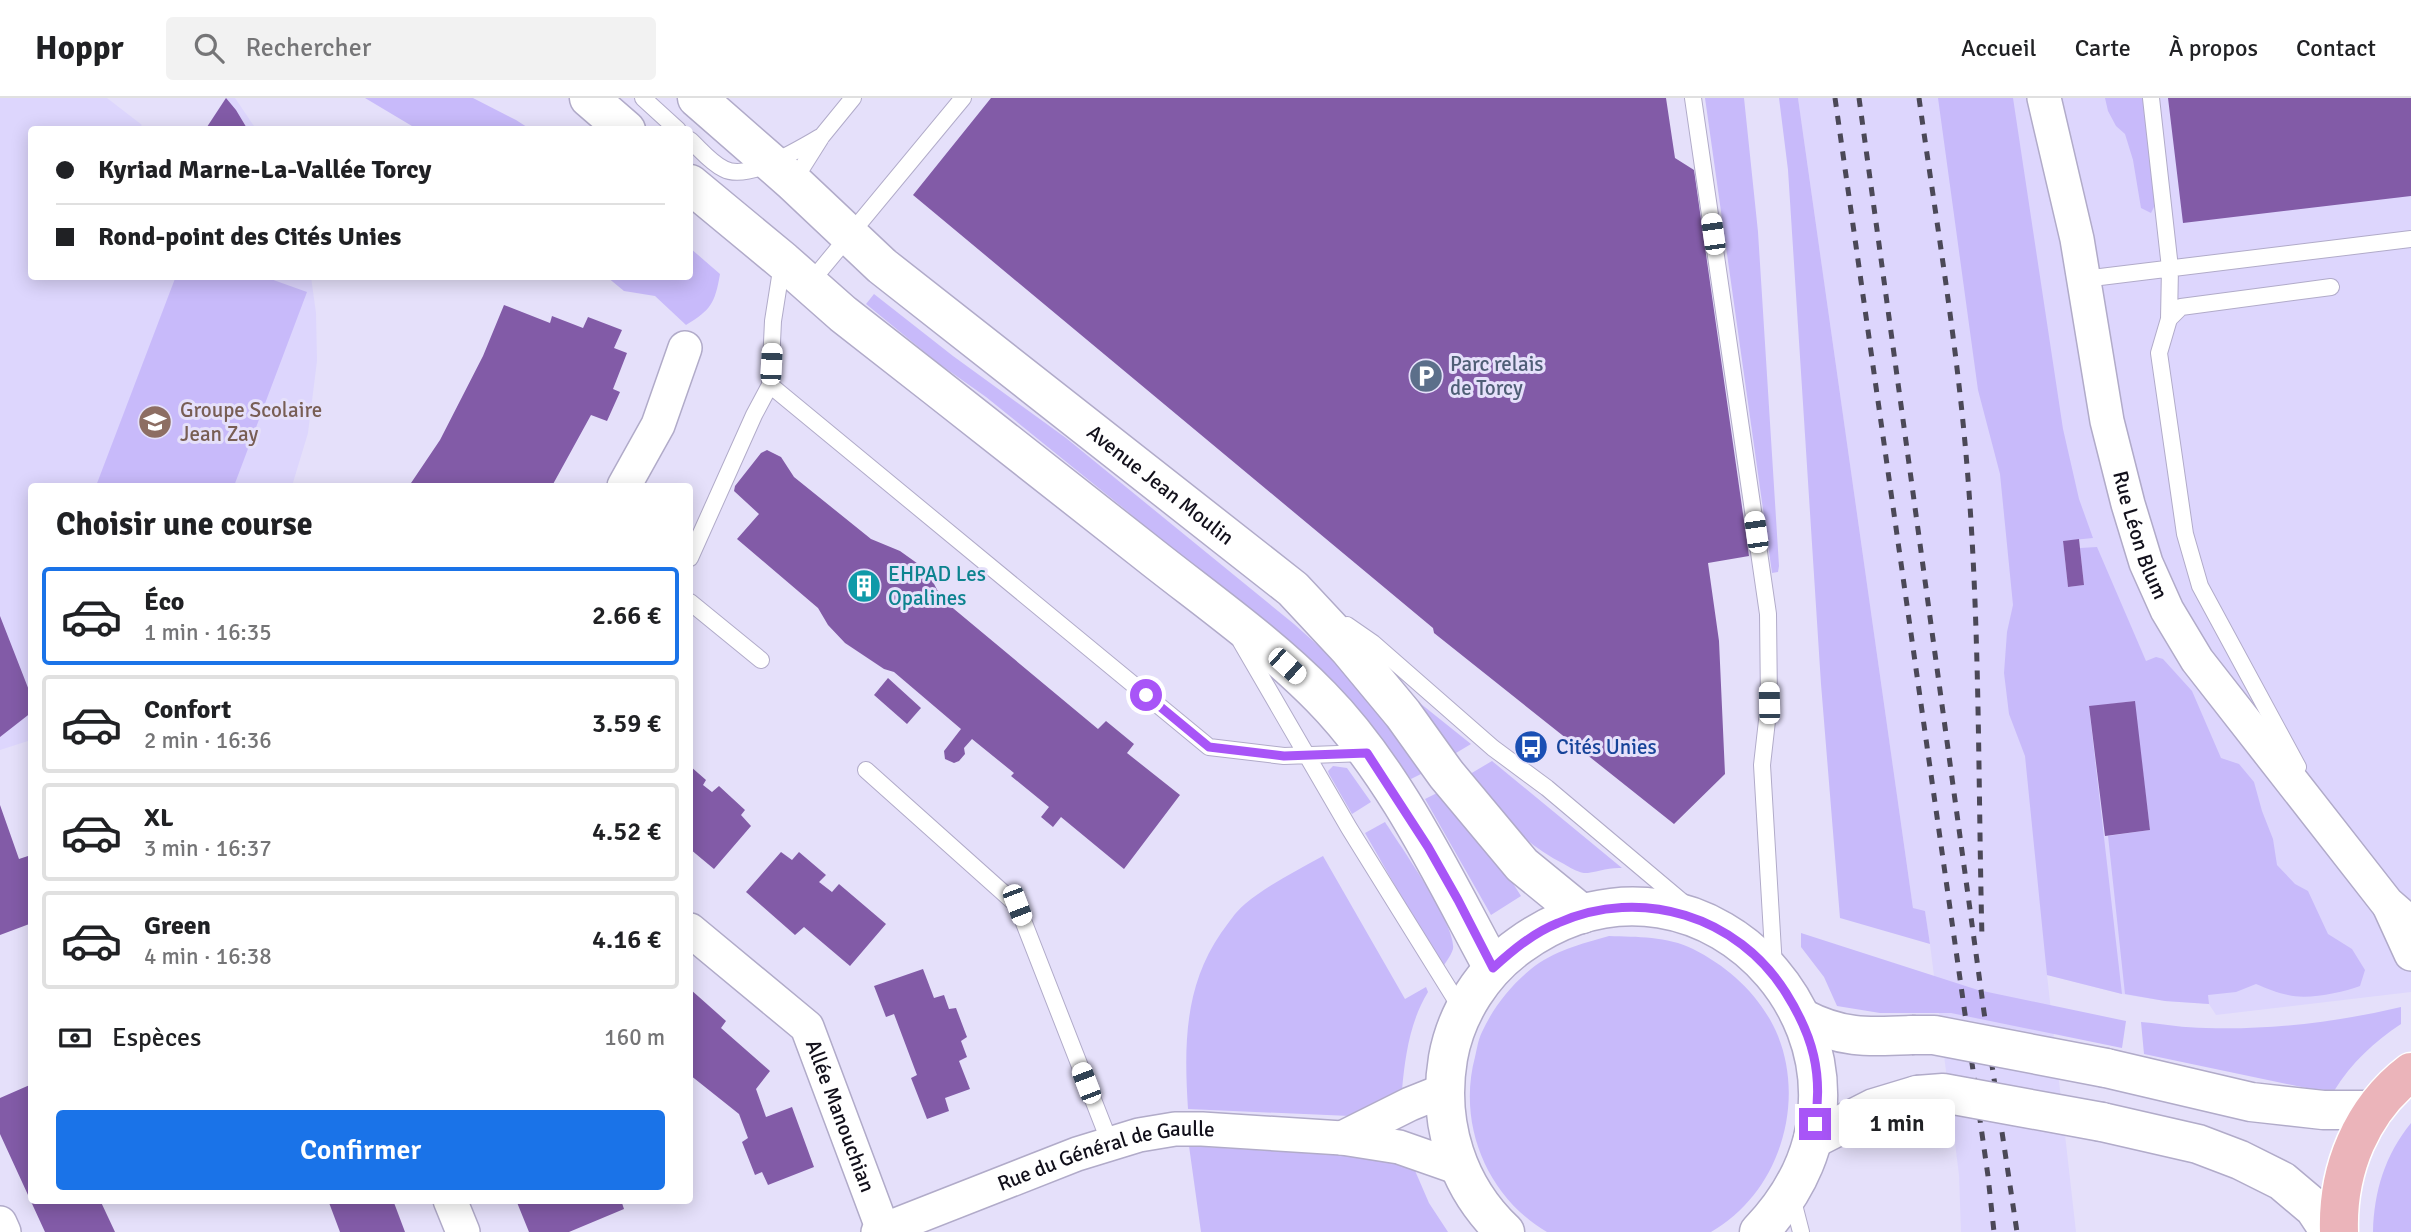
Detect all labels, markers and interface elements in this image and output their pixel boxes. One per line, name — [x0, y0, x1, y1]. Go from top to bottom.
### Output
search box — [166, 17, 656, 80]
text: Hoppr — [35, 28, 124, 69]
icon: search — [190, 29, 228, 67]
text: Rechercher — [246, 32, 371, 64]
text: Accueil — [1961, 33, 2037, 63]
text: Carte — [2075, 33, 2131, 63]
text: À propos — [2169, 33, 2258, 63]
text: Contact — [2296, 33, 2376, 63]
text: Kyriad Marne-La-Vallée Torcy — [98, 154, 431, 186]
car — [1700, 212, 1727, 256]
text: Rond-point des Cités Unies — [98, 221, 401, 253]
car — [760, 342, 783, 386]
place label: Parc relais de Torcy — [1450, 351, 1544, 401]
parking icon: Parc relais de Torcy — [1407, 357, 1445, 395]
place label: Groupe Scolaire Jean Zay — [180, 397, 322, 447]
school or university icon: Groupe Scolaire Jean Zay — [136, 403, 174, 441]
street label: Avenue Jean Moulin — [1082, 419, 1239, 551]
street label: Rue Léon Blum — [2107, 468, 2173, 603]
text: Choisir une course — [56, 505, 313, 544]
car — [1743, 510, 1770, 554]
place label: EHPAD Les Opalines — [888, 561, 986, 611]
building icon: EHPAD Les Opalines — [845, 567, 883, 605]
icon: car — [60, 585, 123, 648]
text: Éco — [144, 586, 184, 618]
text: 2.66 € — [592, 600, 661, 632]
text: 1 min · 16:35 — [144, 618, 272, 647]
car — [1265, 644, 1310, 688]
route start — [1130, 679, 1162, 711]
car — [1759, 682, 1780, 724]
icon: car — [60, 693, 123, 756]
text: Confort — [144, 694, 231, 726]
text: 3.59 € — [592, 708, 661, 740]
text: 2 min · 16:36 — [144, 726, 272, 755]
bus stop icon: Cités Unies — [1512, 728, 1550, 766]
place label: Cités Unies — [1556, 734, 1657, 760]
icon: car — [60, 801, 123, 864]
text: XL — [144, 802, 174, 834]
text: 4.52 € — [592, 816, 661, 848]
text: 3 min · 16:37 — [144, 834, 272, 863]
car — [1000, 882, 1035, 928]
icon: car — [60, 909, 123, 972]
text: Green — [144, 910, 211, 942]
text: 4.16 € — [592, 924, 661, 956]
text: 4 min · 16:38 — [144, 942, 272, 971]
icon: cash — [56, 1019, 94, 1057]
text: Espèces — [112, 1022, 201, 1054]
text: 160 m — [604, 1023, 665, 1052]
street label: Allée Manouchian — [800, 1036, 881, 1196]
car — [1069, 1060, 1104, 1106]
callout: 1 min — [1840, 1100, 1955, 1148]
route end — [1799, 1108, 1831, 1140]
text: 1 min — [1869, 1109, 1925, 1138]
button: Confirmer — [56, 1110, 665, 1190]
street label: Rue du Général de Gaulle — [994, 1116, 1215, 1197]

